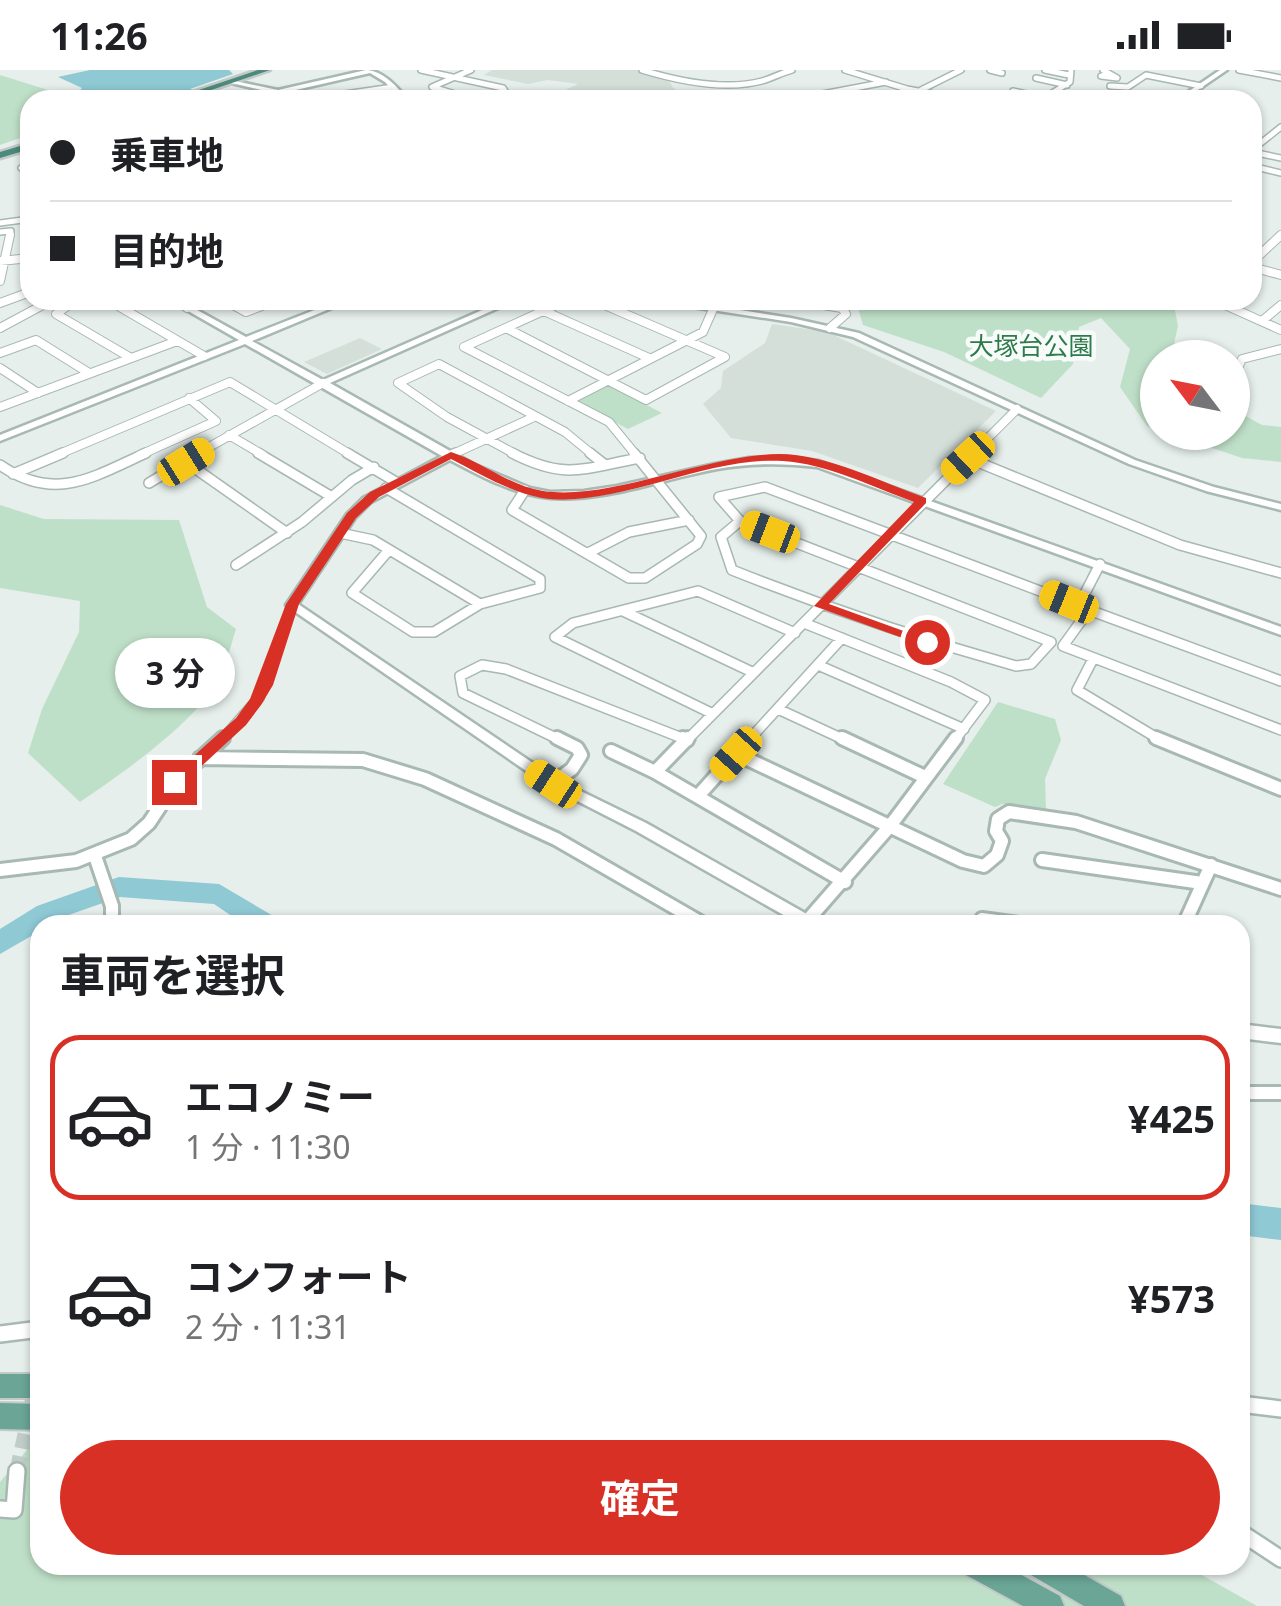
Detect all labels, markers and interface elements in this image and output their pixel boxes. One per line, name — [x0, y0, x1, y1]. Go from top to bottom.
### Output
text: 11:26 — [50, 9, 148, 61]
text: 乗車地 — [110, 128, 224, 180]
text: 目的地 — [110, 224, 224, 276]
park label: 大塚台公園 — [968, 328, 1094, 362]
north arrow — [1140, 340, 1250, 450]
map controls — [1140, 340, 1250, 450]
car — [936, 427, 1000, 489]
car — [153, 433, 219, 491]
car — [737, 507, 803, 557]
car — [1036, 577, 1102, 627]
route start — [905, 620, 950, 665]
callout: 3 分 — [114, 637, 234, 707]
text: 3 分 — [146, 651, 204, 694]
car — [705, 722, 767, 786]
car — [520, 755, 586, 813]
route end — [152, 760, 197, 805]
text: 車両を選択 — [60, 944, 285, 1005]
text: エコノミー — [185, 1070, 375, 1122]
icon: car — [65, 1073, 155, 1163]
text: ¥425 — [1128, 1092, 1215, 1144]
text: 1 分 · 11:30 — [185, 1125, 351, 1168]
text: コンフォート — [185, 1250, 412, 1302]
icon: car — [65, 1253, 155, 1343]
text: ¥573 — [1128, 1272, 1215, 1324]
text: 2 分 · 11:31 — [185, 1305, 351, 1348]
button: 確定 — [60, 1440, 1220, 1555]

